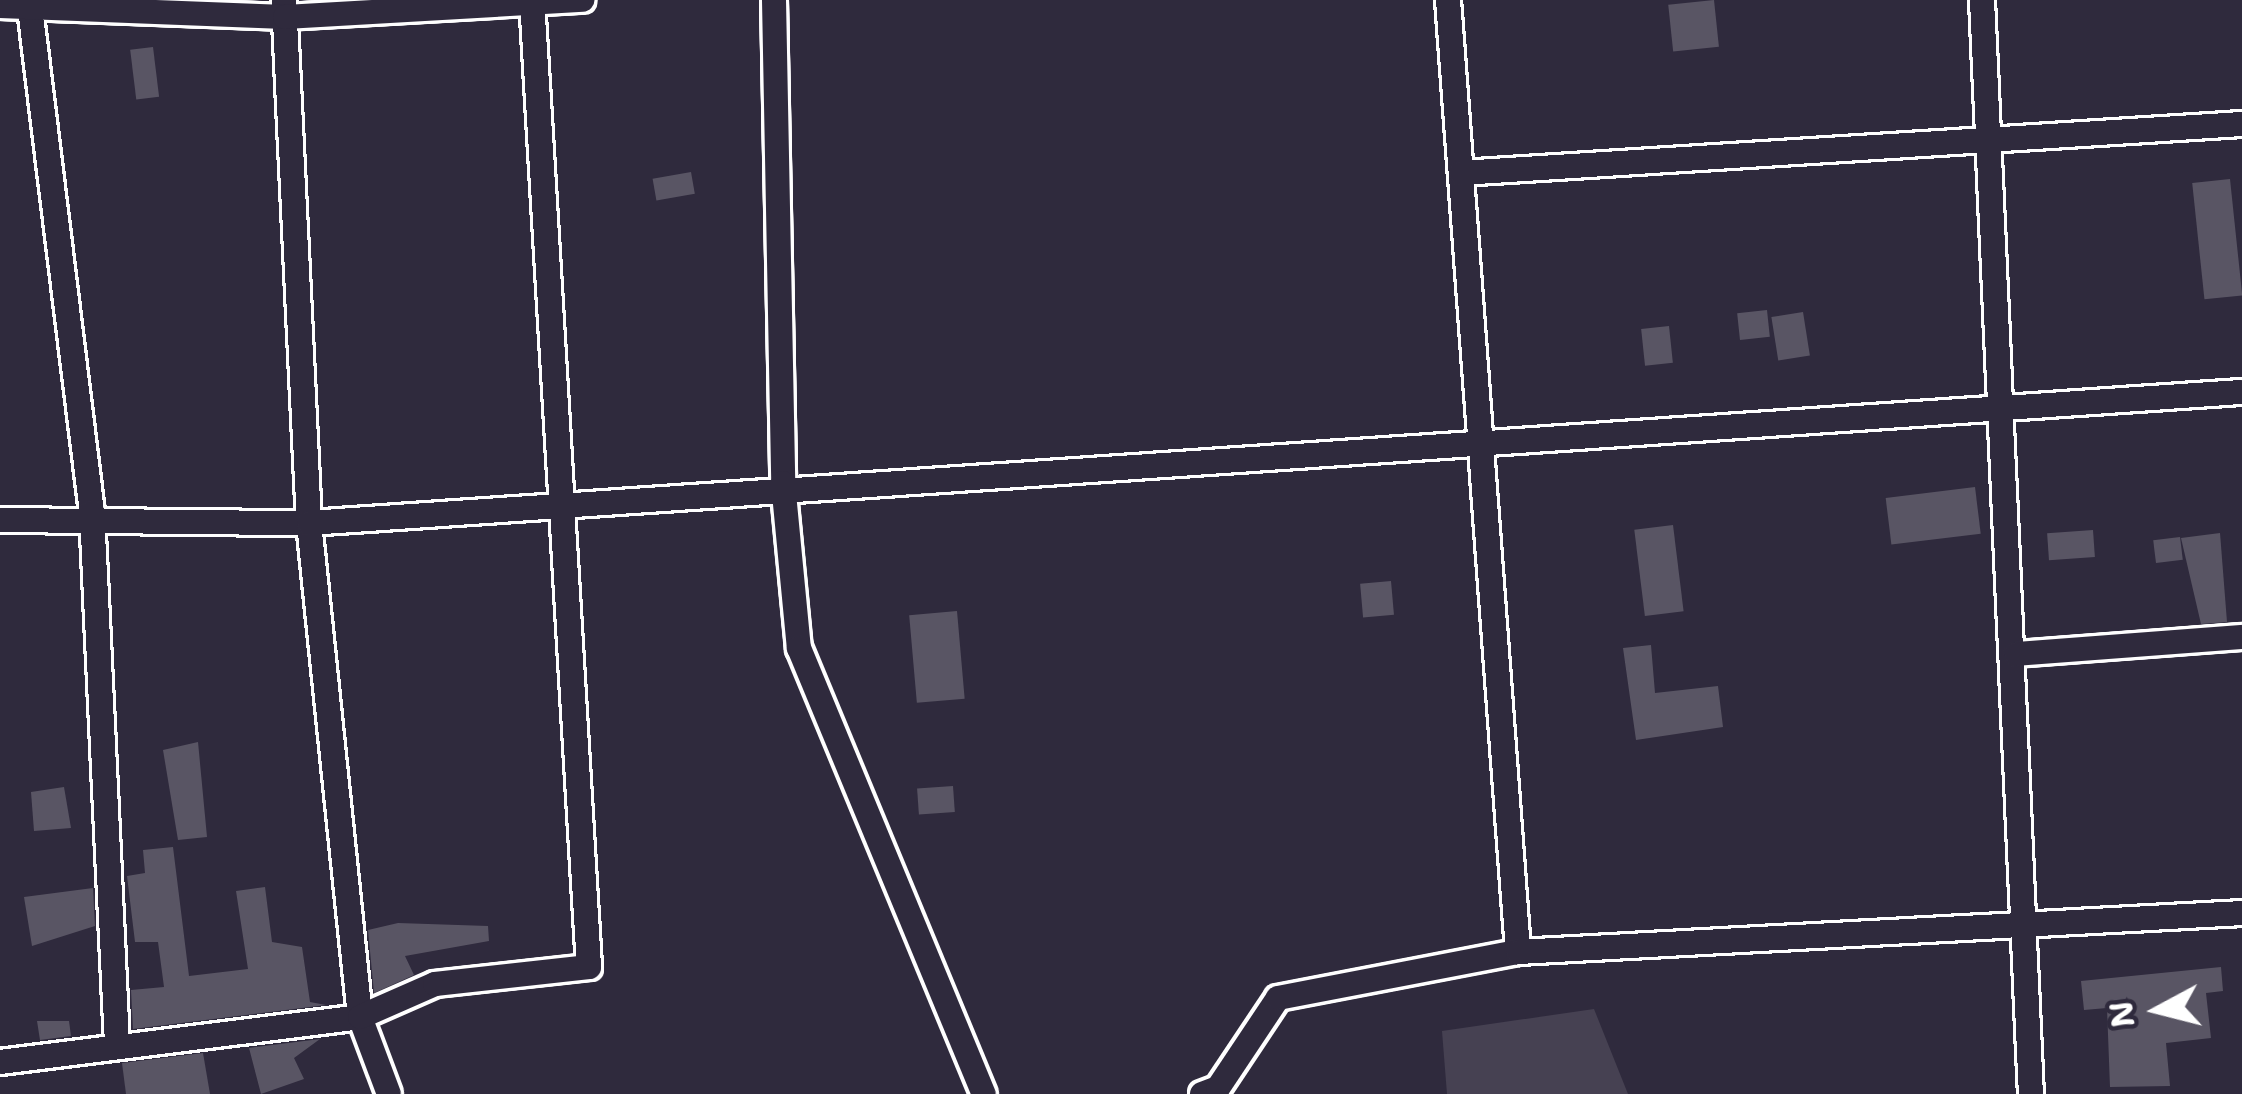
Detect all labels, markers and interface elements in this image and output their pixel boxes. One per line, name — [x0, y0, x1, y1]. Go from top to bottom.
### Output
north arrow — [2098, 950, 2218, 1070]
text: N — [2098, 999, 2146, 1030]

